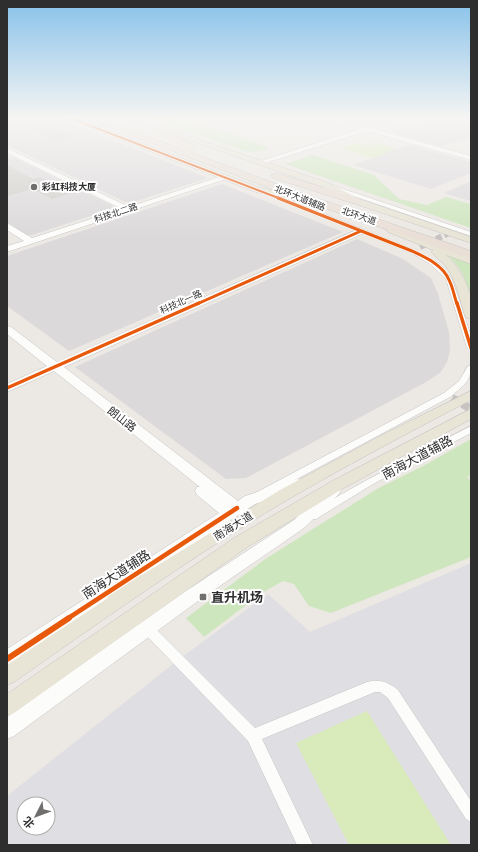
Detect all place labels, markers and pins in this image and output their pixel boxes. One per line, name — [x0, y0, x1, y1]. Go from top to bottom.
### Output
place label: 彩虹科技大厦 — [41, 181, 96, 193]
marker: 彩虹科技大厦 — [29, 182, 39, 192]
place label: 直升机场 — [211, 589, 263, 607]
marker: 直升机场 — [198, 592, 208, 602]

